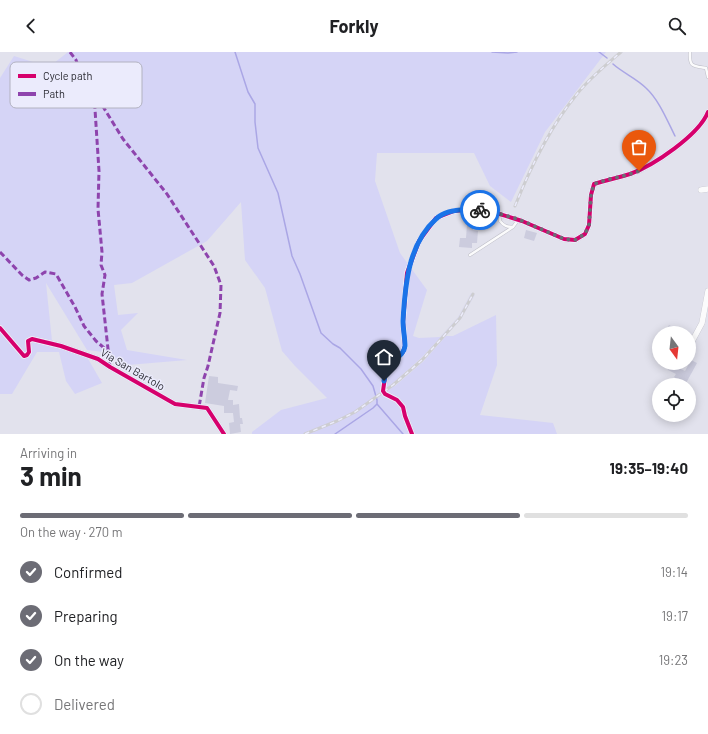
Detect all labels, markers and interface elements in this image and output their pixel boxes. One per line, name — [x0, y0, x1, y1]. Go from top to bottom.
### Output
icon: back — [20, 15, 42, 37]
text: Forkly — [329, 15, 379, 37]
icon: search — [666, 15, 688, 37]
legend — [10, 62, 142, 108]
text: Cycle path — [43, 69, 93, 82]
text: Path — [43, 87, 65, 100]
pin — [622, 130, 656, 171]
icon: bag — [628, 136, 650, 158]
courier — [460, 190, 500, 230]
icon: bike — [469, 199, 491, 221]
north arrow — [652, 326, 696, 370]
map controls — [652, 326, 696, 422]
pin — [367, 340, 401, 381]
street label: Via San Bartolo — [98, 345, 168, 393]
icon: home — [373, 346, 395, 368]
button: locate — [652, 378, 696, 422]
text: Arriving in — [20, 445, 77, 461]
text: 19:35–19:40 — [610, 459, 688, 477]
text: 3 min — [20, 460, 82, 491]
text: On the way · 270 m — [20, 524, 122, 540]
icon: check — [20, 561, 42, 583]
text: Confirmed — [54, 563, 122, 581]
text: 19:14 — [661, 564, 688, 580]
icon: check — [20, 605, 42, 627]
text: Preparing — [54, 607, 118, 625]
text: 19:17 — [662, 608, 688, 624]
icon: check — [20, 649, 42, 671]
text: On the way — [54, 651, 124, 669]
text: 19:23 — [659, 652, 688, 668]
text: Delivered — [54, 695, 115, 713]

